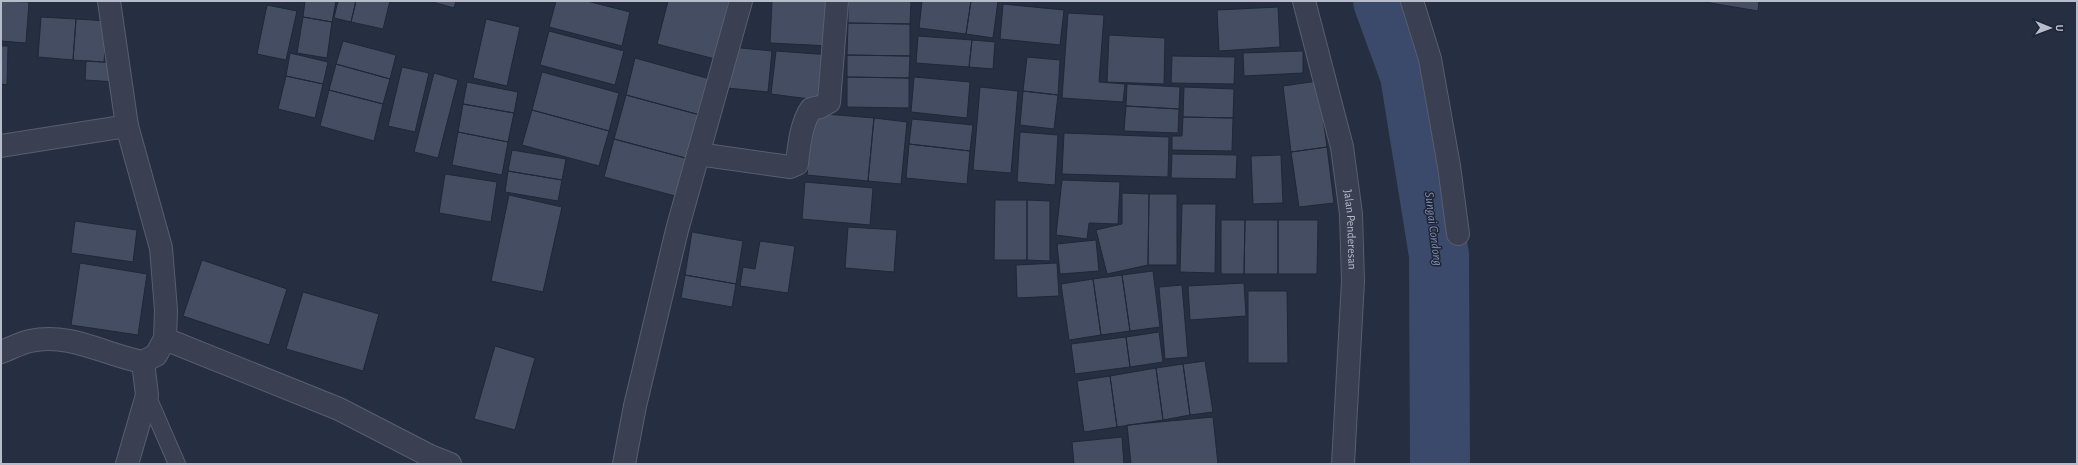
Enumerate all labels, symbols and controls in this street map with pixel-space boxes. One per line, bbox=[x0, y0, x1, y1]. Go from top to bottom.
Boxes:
north arrow bbox=[2030, 8, 2070, 48]
text: U bbox=[2054, 25, 2065, 32]
street label: Jalan Penderesan bbox=[1342, 189, 1359, 270]
water label: Sungai Condong bbox=[1422, 191, 1444, 267]

